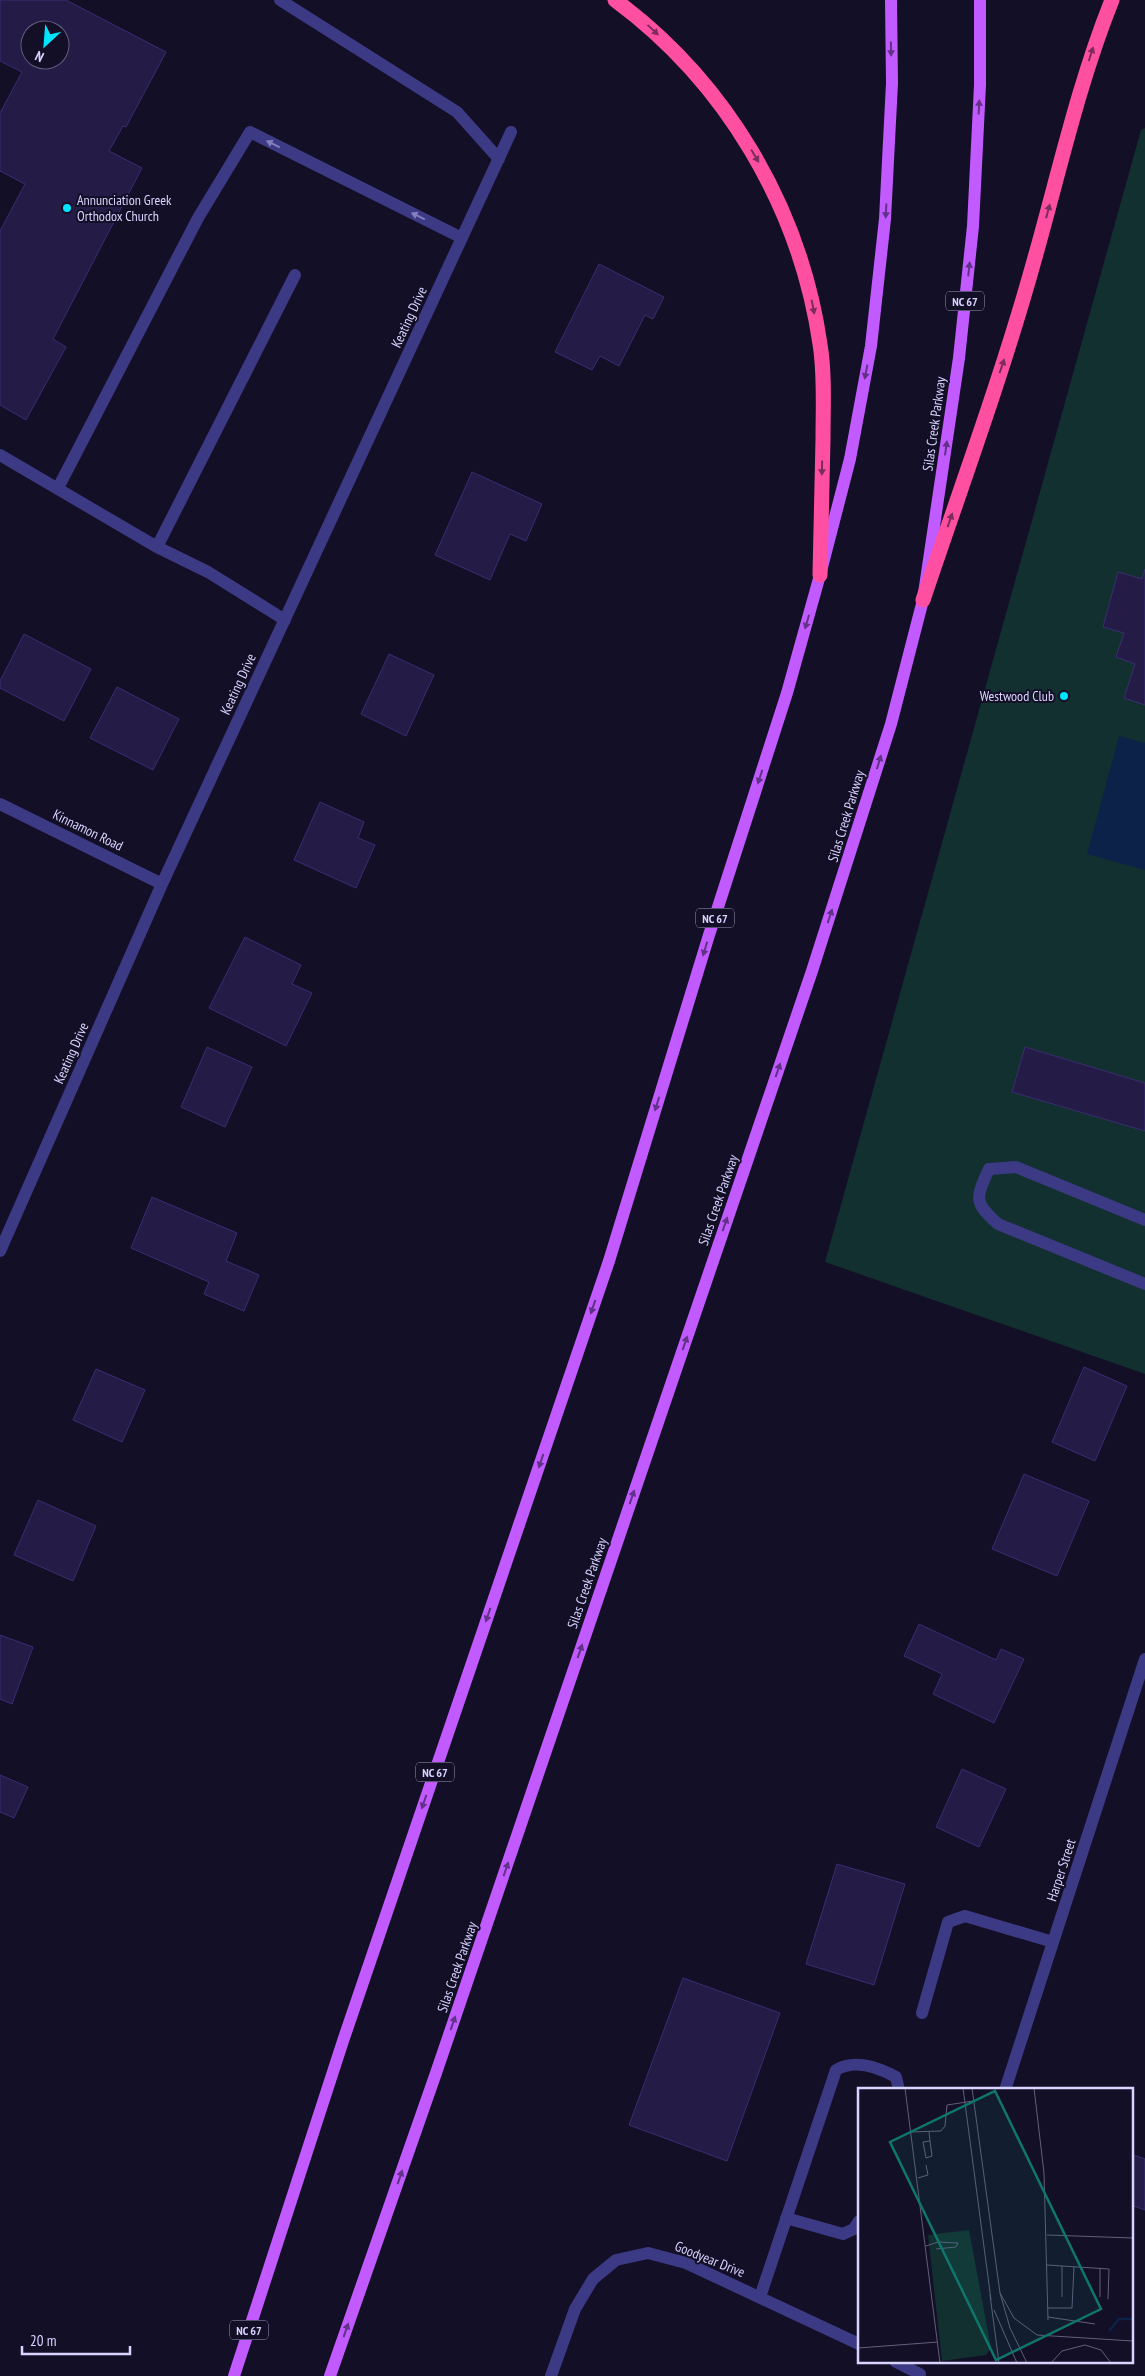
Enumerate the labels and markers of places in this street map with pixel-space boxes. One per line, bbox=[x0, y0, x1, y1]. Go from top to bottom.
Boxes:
place label: Annunciation Greek Orthodox Church bbox=[77, 191, 172, 225]
marker: Annunciation Greek Orthodox Church bbox=[61, 202, 73, 214]
place label: Westwood Club bbox=[980, 687, 1054, 705]
marker: Westwood Club bbox=[1058, 690, 1070, 702]

